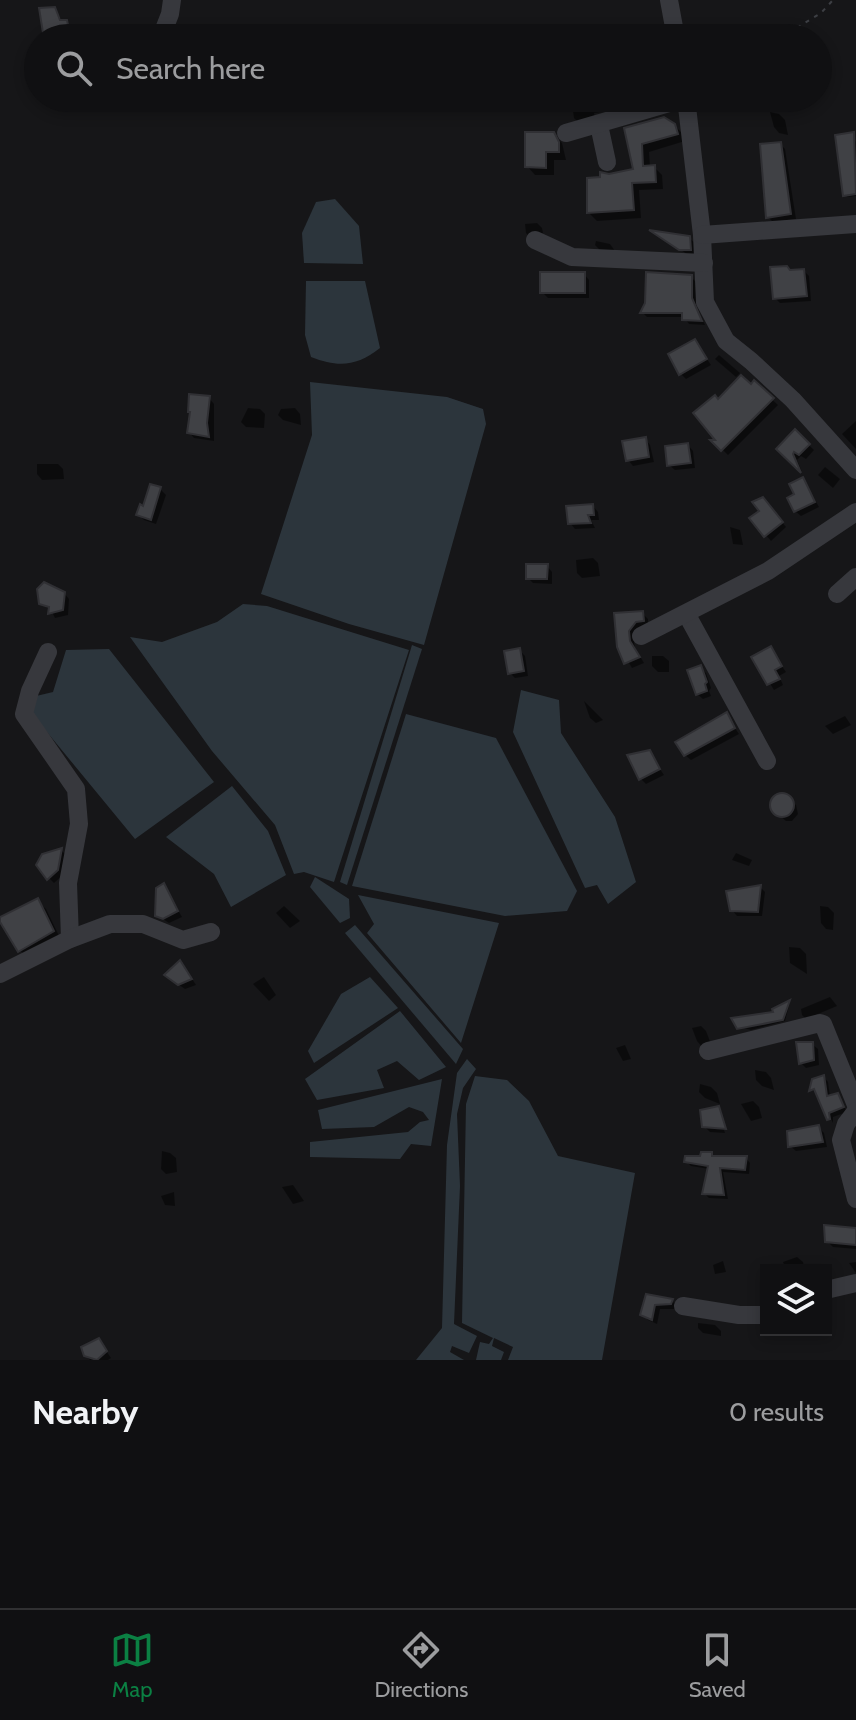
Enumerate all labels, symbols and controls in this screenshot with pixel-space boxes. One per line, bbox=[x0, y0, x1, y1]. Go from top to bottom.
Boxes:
search box bbox=[24, 24, 832, 112]
icon: search bbox=[52, 46, 96, 90]
text: Search here bbox=[116, 50, 265, 87]
map controls bbox=[760, 1264, 832, 1336]
button: layers bbox=[760, 1264, 832, 1336]
text: Nearby bbox=[32, 1391, 139, 1433]
text: 0 results bbox=[729, 1396, 824, 1428]
tab: Map bbox=[110, 1628, 154, 1703]
tab: Directions bbox=[374, 1628, 468, 1703]
tab: Saved bbox=[689, 1628, 746, 1703]

